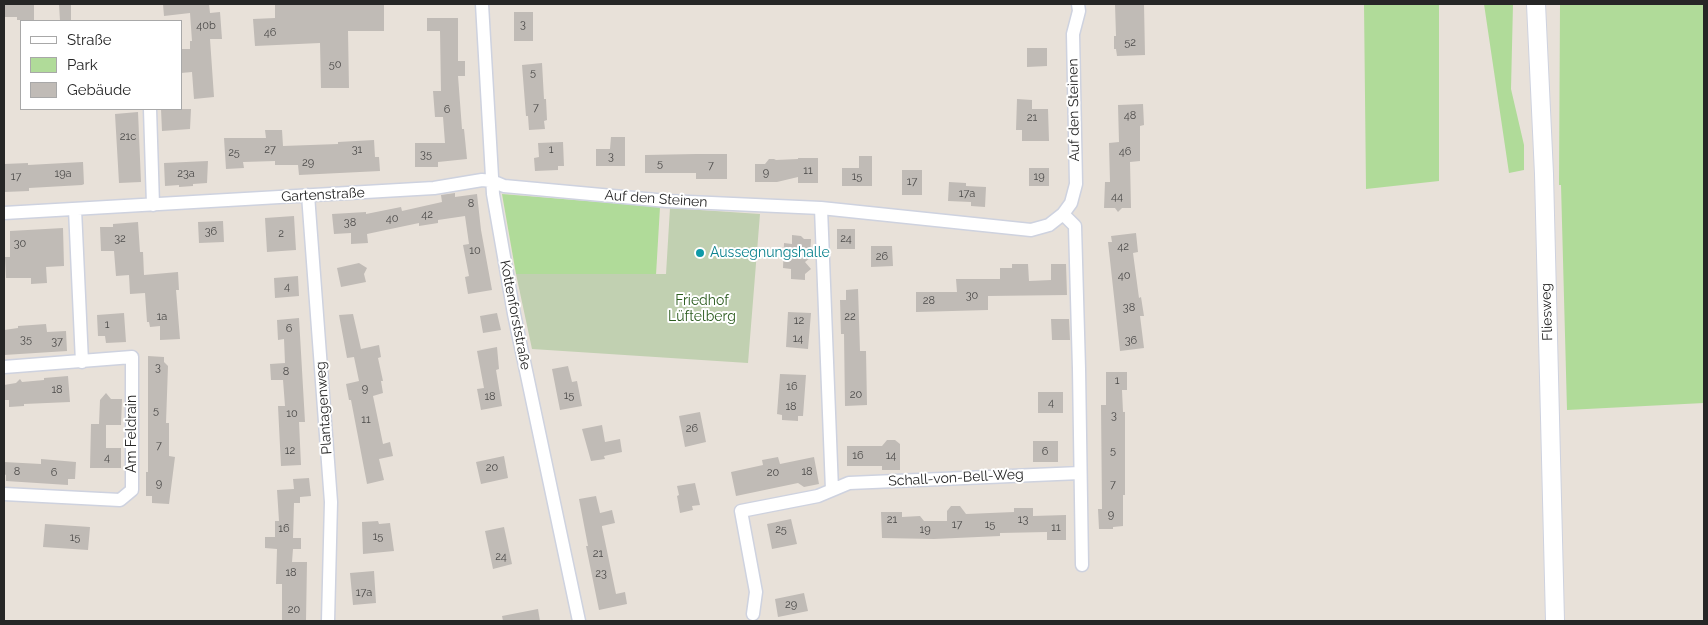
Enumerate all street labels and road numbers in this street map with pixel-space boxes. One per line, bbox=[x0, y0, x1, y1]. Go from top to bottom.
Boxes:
street label: Auf den Steinen bbox=[1065, 58, 1083, 162]
street label: Gartenstraße bbox=[281, 184, 365, 206]
street label: Auf den Steinen bbox=[604, 187, 708, 211]
street label: Kottenforststraße bbox=[496, 259, 534, 371]
street label: Fliesweg bbox=[1538, 283, 1556, 341]
street label: Plantagenweg bbox=[312, 361, 336, 455]
street label: Am Feldrain bbox=[124, 395, 140, 473]
street label: Schall-von-Bell-Weg bbox=[888, 466, 1024, 490]

